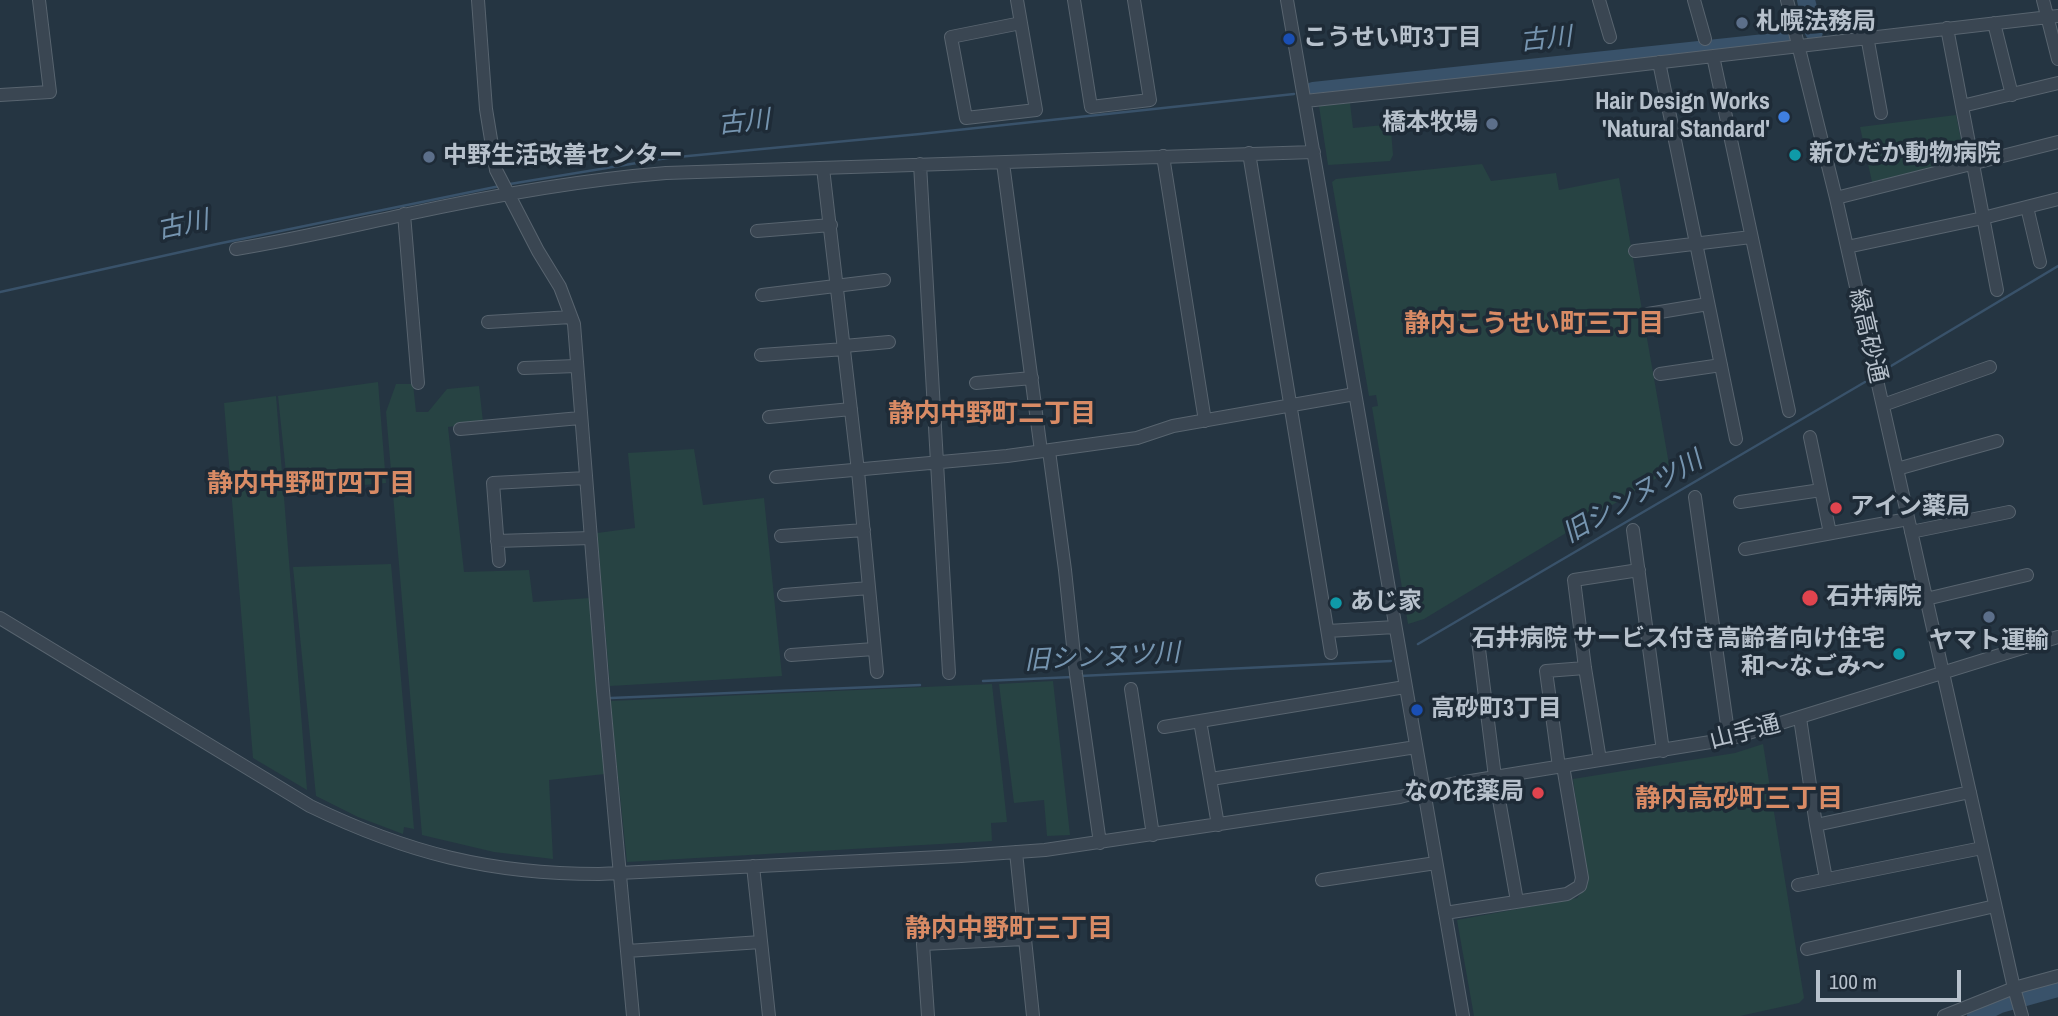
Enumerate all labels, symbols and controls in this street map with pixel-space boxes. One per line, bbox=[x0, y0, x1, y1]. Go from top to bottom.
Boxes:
place label: 札幌法務局 bbox=[1756, 9, 1876, 37]
marker: 札幌法務局 bbox=[1734, 15, 1750, 31]
water label: 古川 bbox=[1519, 22, 1573, 58]
place label: こうせい町3丁目 bbox=[1303, 25, 1482, 53]
marker: こうせい町3丁目 bbox=[1281, 31, 1297, 47]
place label: Hair Design Works 'Natural Standard' bbox=[1595, 89, 1770, 145]
water label: 古川 bbox=[717, 105, 771, 141]
marker: Hair Design Works 'Natural Standard' bbox=[1776, 109, 1792, 125]
place label: 橋本牧場 bbox=[1382, 110, 1478, 138]
marker: 橋本牧場 bbox=[1484, 116, 1500, 132]
place label: 新ひだか動物病院 bbox=[1809, 141, 2001, 169]
place label: 中野生活改善センター bbox=[443, 143, 683, 171]
marker: 新ひだか動物病院 bbox=[1787, 147, 1803, 163]
marker: 中野生活改善センター bbox=[421, 149, 437, 165]
water label: 古川 bbox=[154, 205, 212, 247]
street label: 緑高砂通 bbox=[1842, 286, 1892, 386]
district label: 静内こうせい町三丁目 bbox=[1404, 309, 1664, 341]
district label: 静内中野町二丁目 bbox=[888, 399, 1096, 431]
water label: 旧シンヌツ川 bbox=[1558, 445, 1708, 551]
district label: 静内中野町四丁目 bbox=[207, 469, 415, 501]
place label: アイン薬局 bbox=[1850, 494, 1970, 522]
marker: アイン薬局 bbox=[1828, 500, 1844, 516]
place label: 石井病院 bbox=[1826, 584, 1922, 612]
marker: 石井病院 bbox=[1800, 588, 1820, 608]
place label: あじ家 bbox=[1350, 589, 1422, 617]
marker: あじ家 bbox=[1328, 595, 1344, 611]
marker: ヤマト運輸 bbox=[1981, 609, 1997, 625]
place label: 石井病院 サービス付き高齢者向け住宅 和～なごみ～ bbox=[1472, 626, 1885, 682]
place label: ヤマト運輸 bbox=[1929, 628, 2049, 656]
water label: 旧シンヌツ川 bbox=[1023, 638, 1181, 678]
marker: 石井病院 サービス付き高齢者向け住宅 和～なごみ～ bbox=[1891, 646, 1907, 662]
place label: 高砂町3丁目 bbox=[1431, 696, 1562, 724]
marker: 高砂町3丁目 bbox=[1409, 702, 1425, 718]
street label: 山手通 bbox=[1707, 710, 1783, 756]
place label: なの花薬局 bbox=[1404, 779, 1524, 807]
district label: 静内高砂町三丁目 bbox=[1635, 784, 1843, 816]
marker: なの花薬局 bbox=[1530, 785, 1546, 801]
district label: 静内中野町三丁目 bbox=[905, 914, 1113, 946]
scale bar bbox=[1820, 956, 1965, 1000]
text: 100 m bbox=[1829, 967, 1877, 996]

